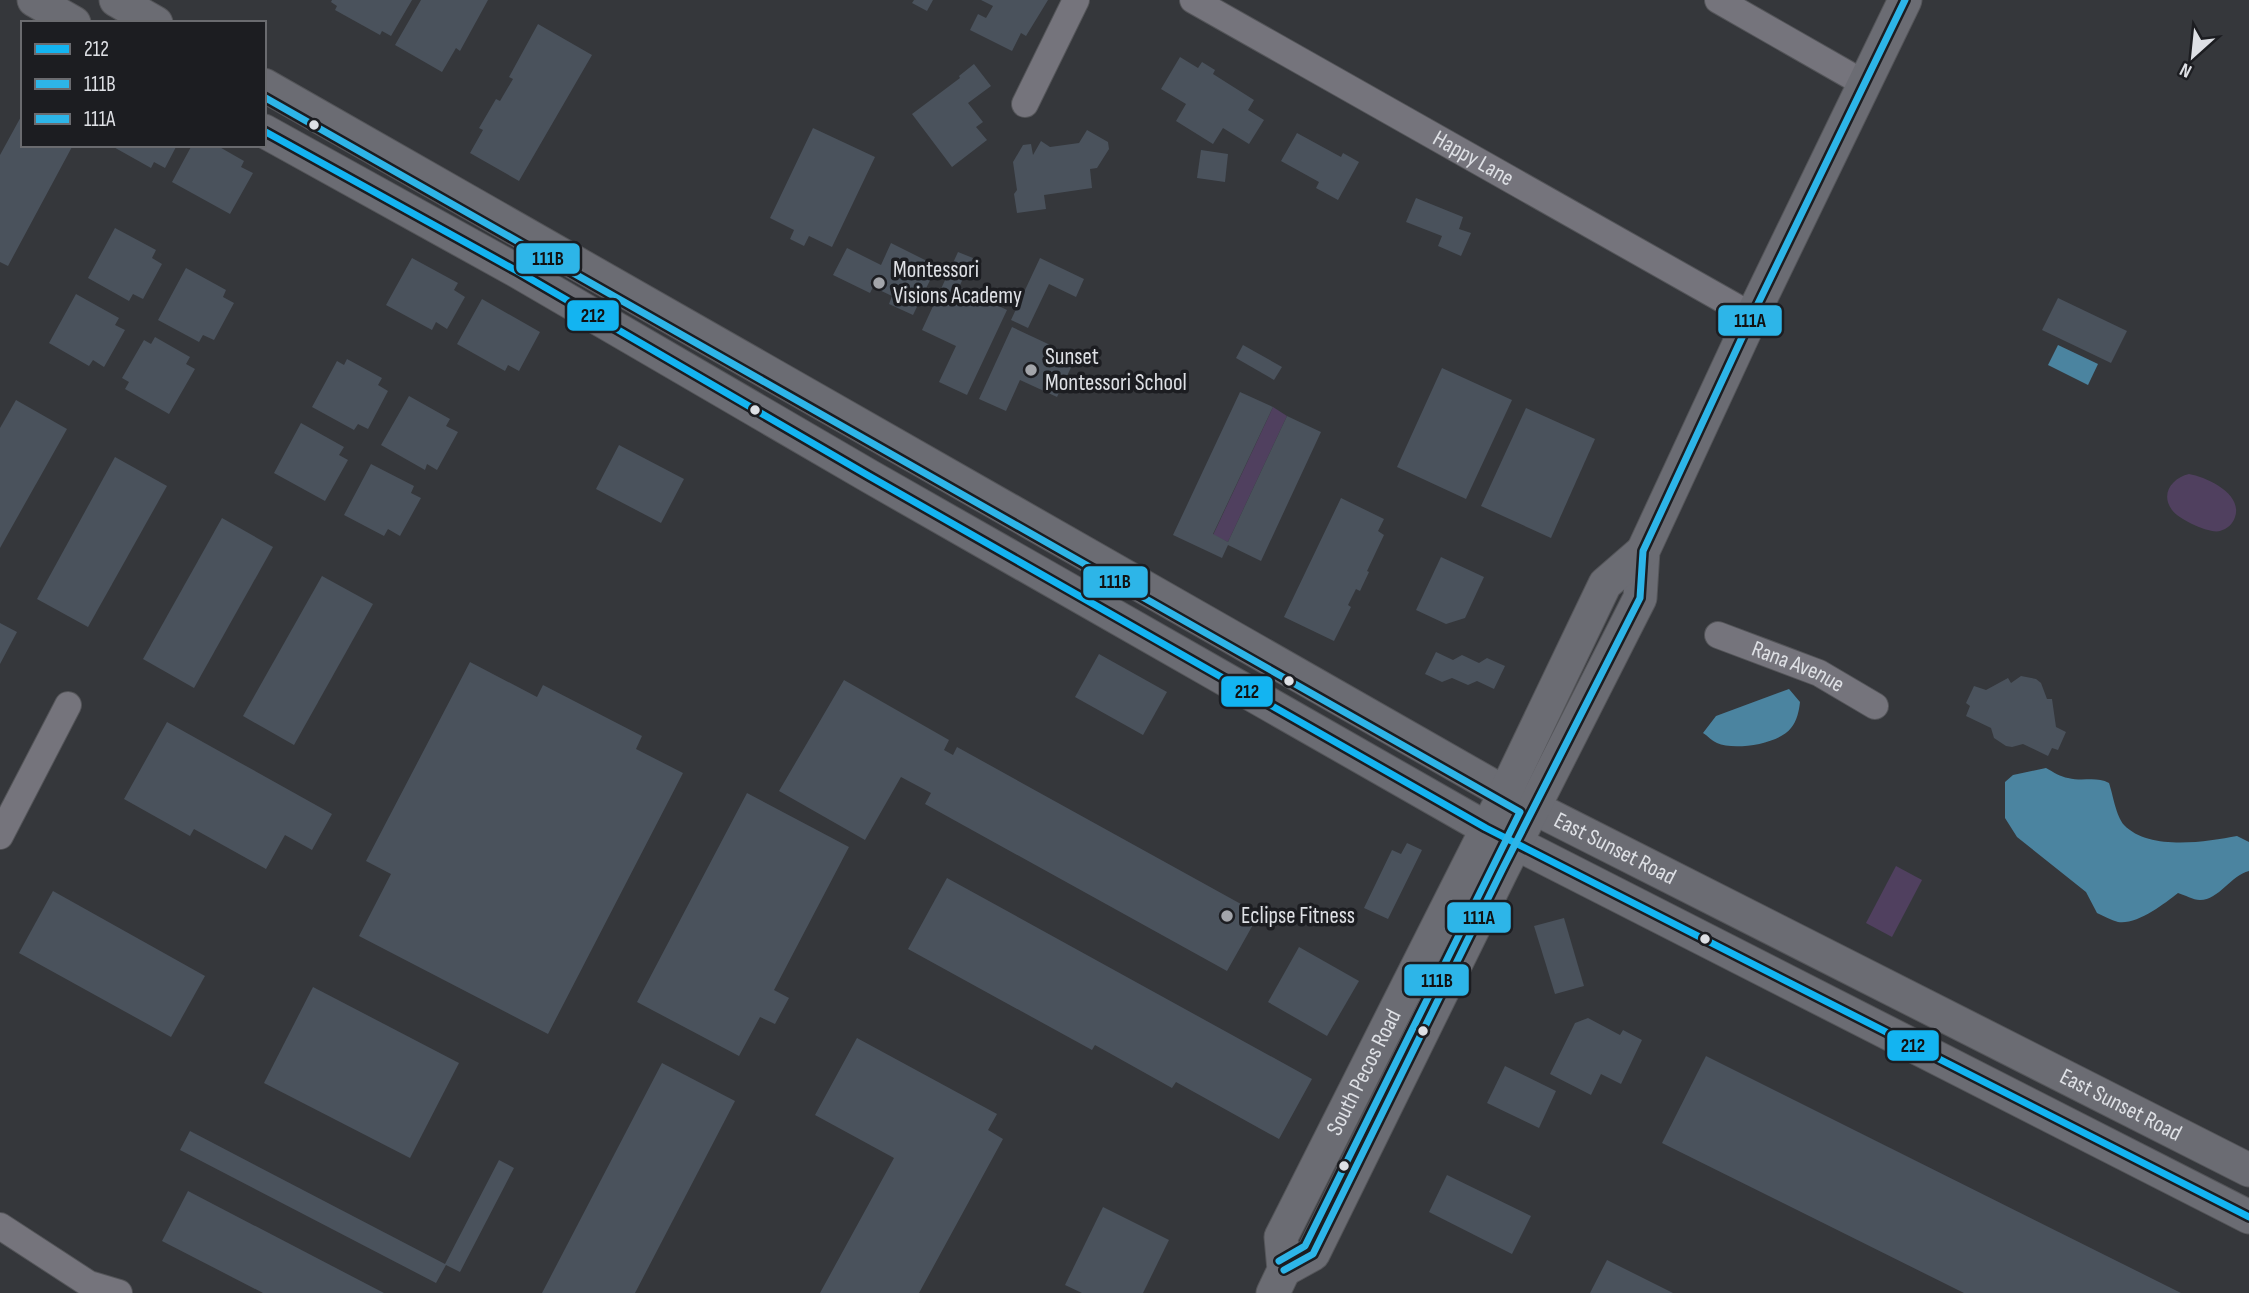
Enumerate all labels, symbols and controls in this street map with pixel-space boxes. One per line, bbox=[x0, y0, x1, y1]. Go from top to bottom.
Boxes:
legend bbox=[21, 21, 266, 147]
north arrow bbox=[2158, 21, 2228, 91]
text: 212 bbox=[84, 37, 109, 62]
text: N bbox=[2176, 57, 2196, 82]
text: 111B bbox=[84, 72, 116, 97]
text: 111A bbox=[84, 107, 116, 132]
unlabelled marker bbox=[307, 118, 321, 132]
street label: Happy Lane bbox=[1428, 125, 1519, 192]
line badge: 111B bbox=[515, 242, 581, 275]
text: 111B bbox=[532, 248, 564, 271]
place label: Montessori Visions Academy bbox=[893, 256, 1022, 310]
marker: Montessori Visions Academy bbox=[871, 275, 887, 291]
line badge: 212 bbox=[566, 299, 620, 332]
line badge: 111A bbox=[1717, 304, 1783, 337]
text: 212 bbox=[581, 305, 605, 328]
text: 111A bbox=[1734, 310, 1767, 333]
place label: Sunset Montessori School bbox=[1045, 343, 1187, 397]
marker: Sunset Montessori School bbox=[1023, 362, 1039, 378]
unlabelled marker bbox=[748, 403, 762, 417]
line badge: 111B bbox=[1082, 565, 1149, 599]
text: 111B bbox=[1099, 571, 1131, 594]
street label: Rana Avenue bbox=[1748, 635, 1849, 699]
unlabelled marker bbox=[1282, 674, 1296, 688]
line badge: 212 bbox=[1220, 675, 1274, 708]
text: 212 bbox=[1235, 681, 1259, 704]
street label: East Sunset Road bbox=[1549, 806, 1680, 891]
line badge: 111A bbox=[1446, 901, 1512, 934]
place label: Eclipse Fitness bbox=[1241, 902, 1355, 930]
text: 111A bbox=[1463, 907, 1496, 930]
marker: Eclipse Fitness bbox=[1219, 908, 1235, 924]
unlabelled marker bbox=[1698, 932, 1712, 946]
line badge: 111B bbox=[1403, 963, 1470, 997]
text: 111B bbox=[1421, 970, 1453, 993]
street label: South Pecos Road bbox=[1321, 1005, 1408, 1140]
unlabelled marker bbox=[1416, 1024, 1430, 1038]
line badge: 212 bbox=[1886, 1029, 1940, 1062]
text: 212 bbox=[1901, 1035, 1925, 1058]
street label: East Sunset Road bbox=[2055, 1062, 2186, 1147]
unlabelled marker bbox=[1337, 1159, 1351, 1173]

